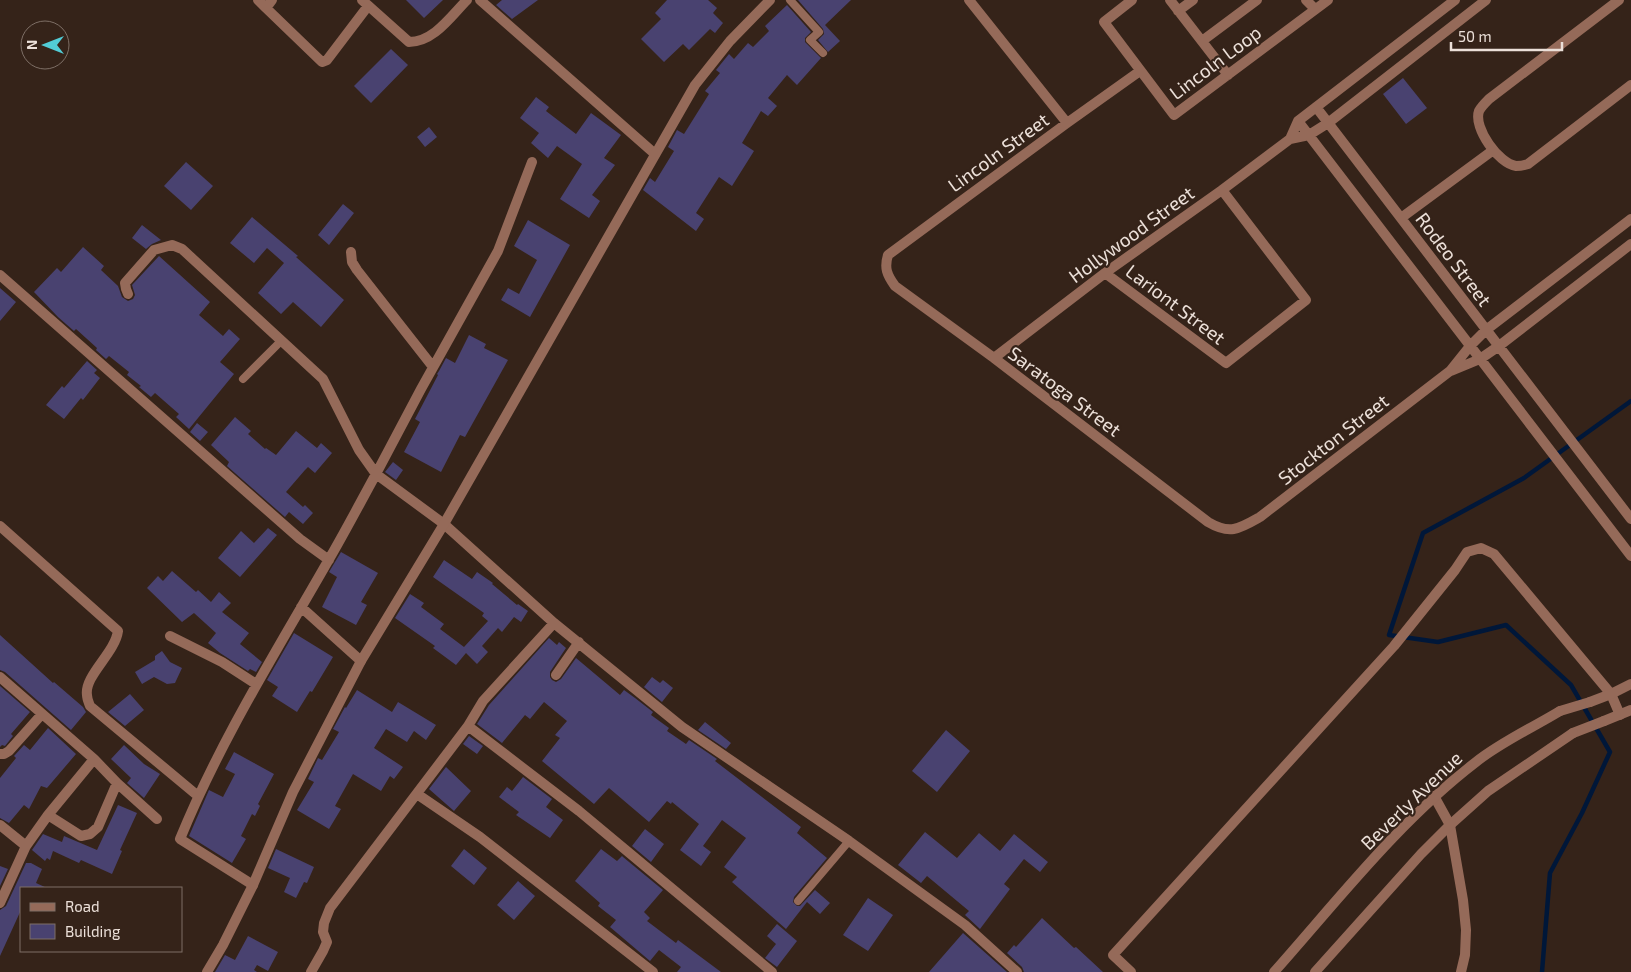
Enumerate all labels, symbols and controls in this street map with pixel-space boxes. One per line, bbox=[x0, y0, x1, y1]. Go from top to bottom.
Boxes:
north arrow bbox=[20, 20, 70, 70]
street label: Lincoln Loop bbox=[1165, 20, 1265, 104]
scale bar bbox=[1451, 20, 1562, 52]
text: 50 m bbox=[1458, 27, 1492, 45]
text: N bbox=[23, 40, 40, 50]
street label: Lincoln Street bbox=[943, 108, 1053, 196]
street label: Hollywood Street bbox=[1064, 181, 1198, 287]
street label: Rodeo Street bbox=[1411, 208, 1497, 310]
street label: Lariont Street bbox=[1122, 259, 1230, 349]
street label: Saratoga Street bbox=[1004, 341, 1126, 441]
street label: Stockton Street bbox=[1273, 389, 1393, 489]
street label: Beverly Avenue bbox=[1356, 746, 1466, 854]
legend bbox=[20, 887, 182, 952]
text: Road bbox=[65, 897, 100, 915]
text: Building bbox=[65, 922, 121, 940]

